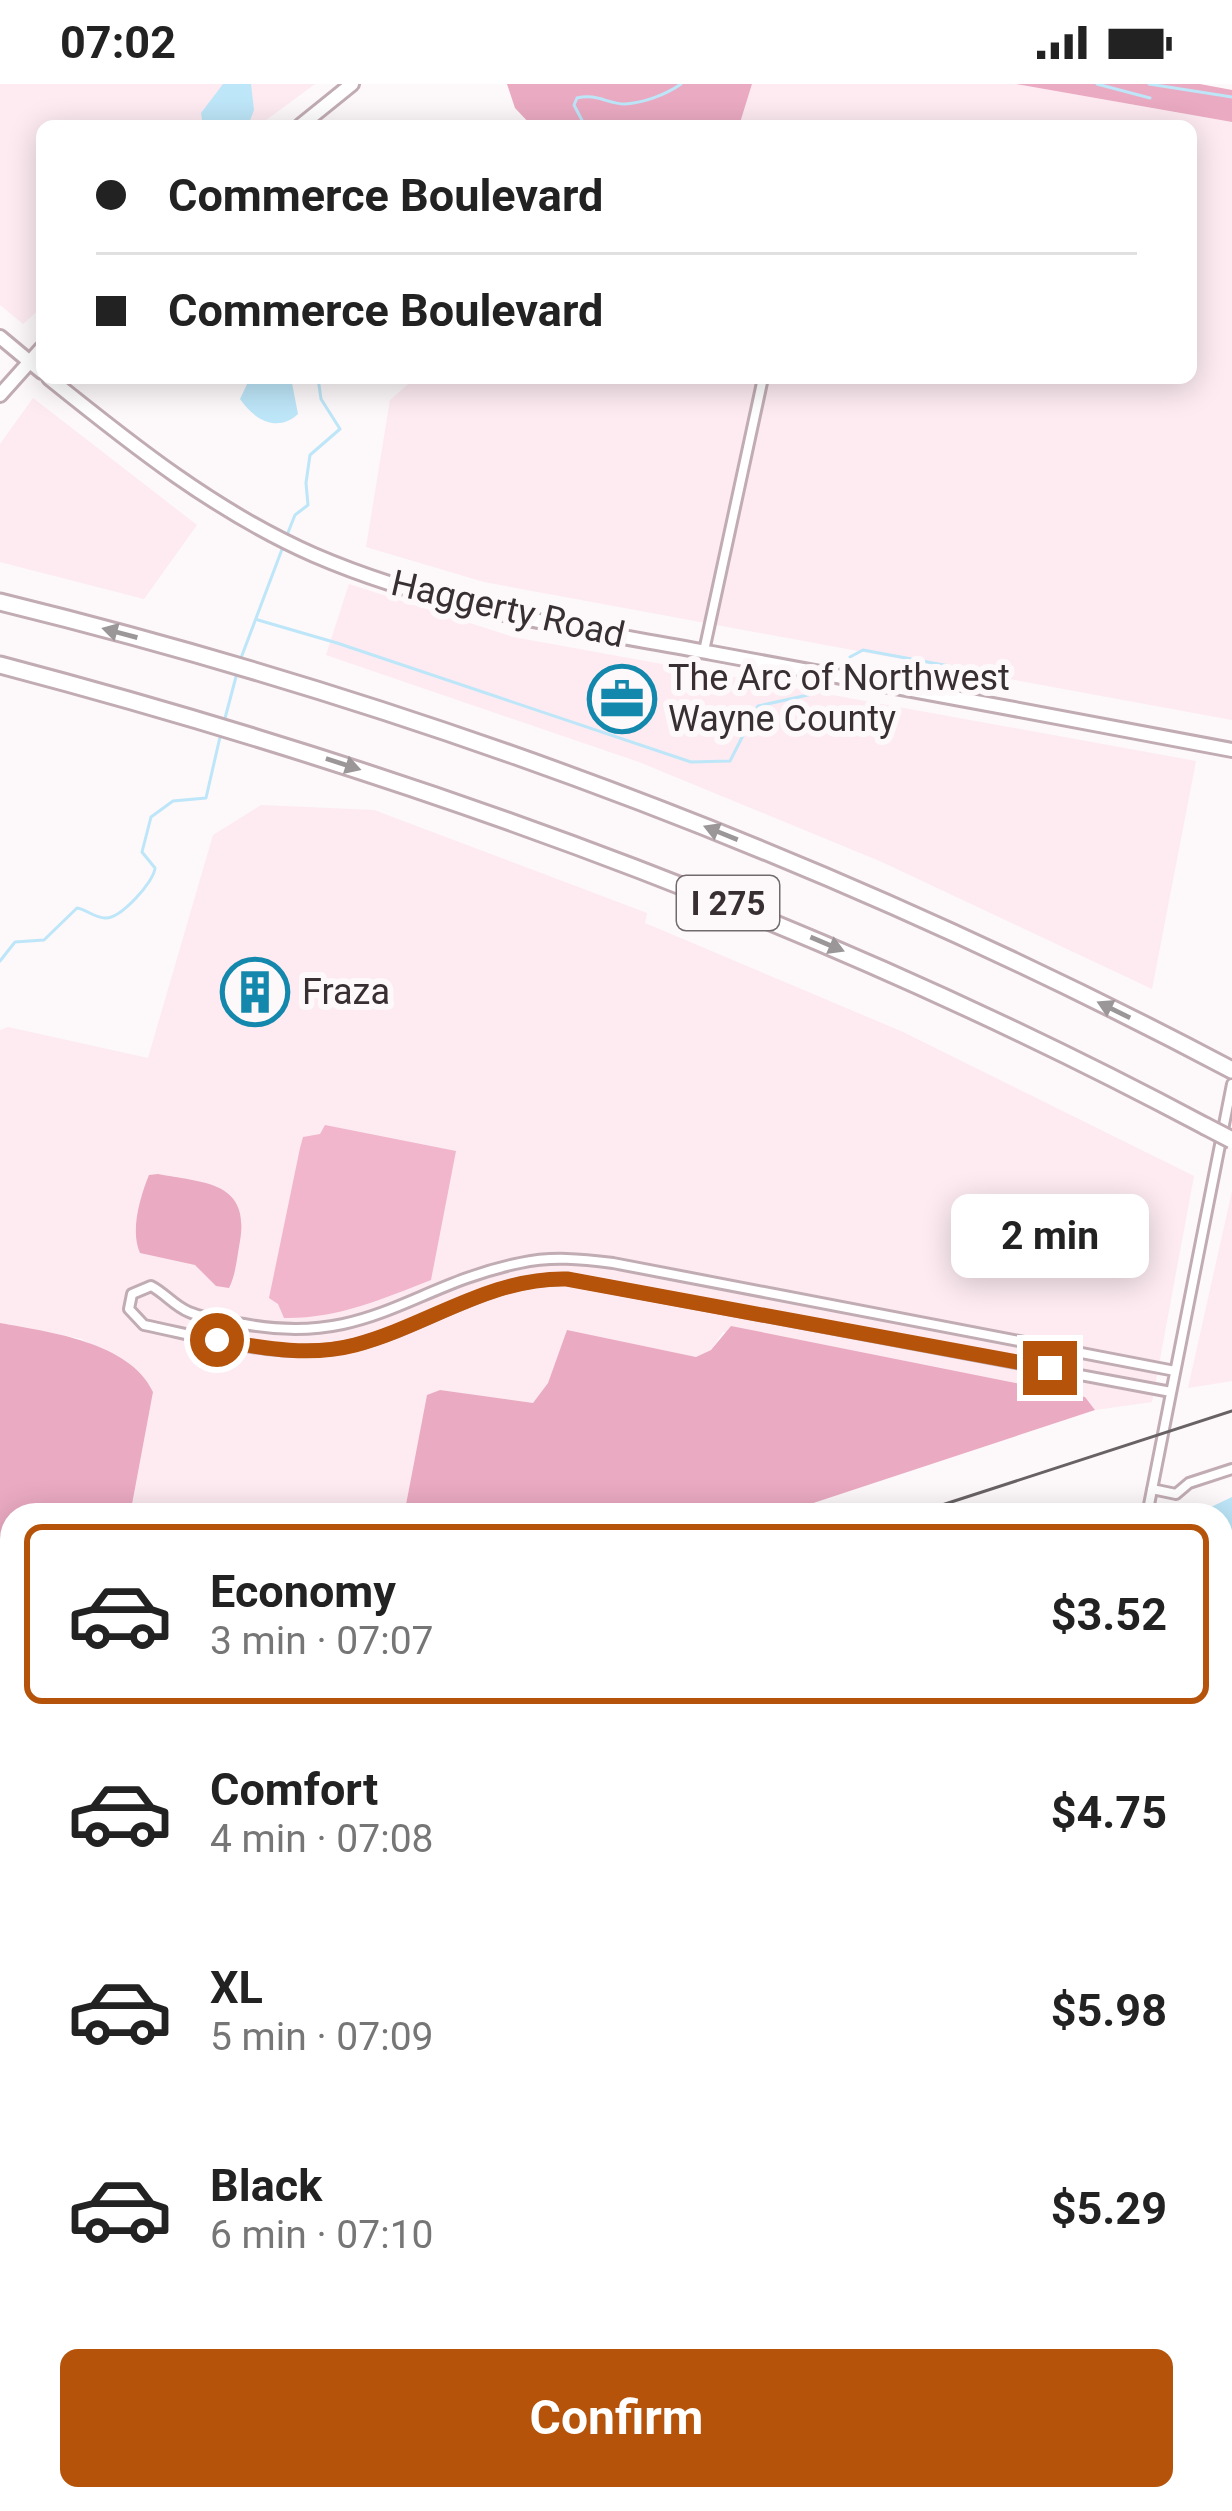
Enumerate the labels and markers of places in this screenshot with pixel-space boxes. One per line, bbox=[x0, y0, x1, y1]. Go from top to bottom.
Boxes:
place label: The Arc of Northwest Wayne County bbox=[668, 657, 1010, 740]
office icon: The Arc of Northwest Wayne County bbox=[587, 664, 657, 734]
building icon: Fraza bbox=[220, 957, 290, 1027]
place label: Fraza bbox=[302, 971, 390, 1013]

